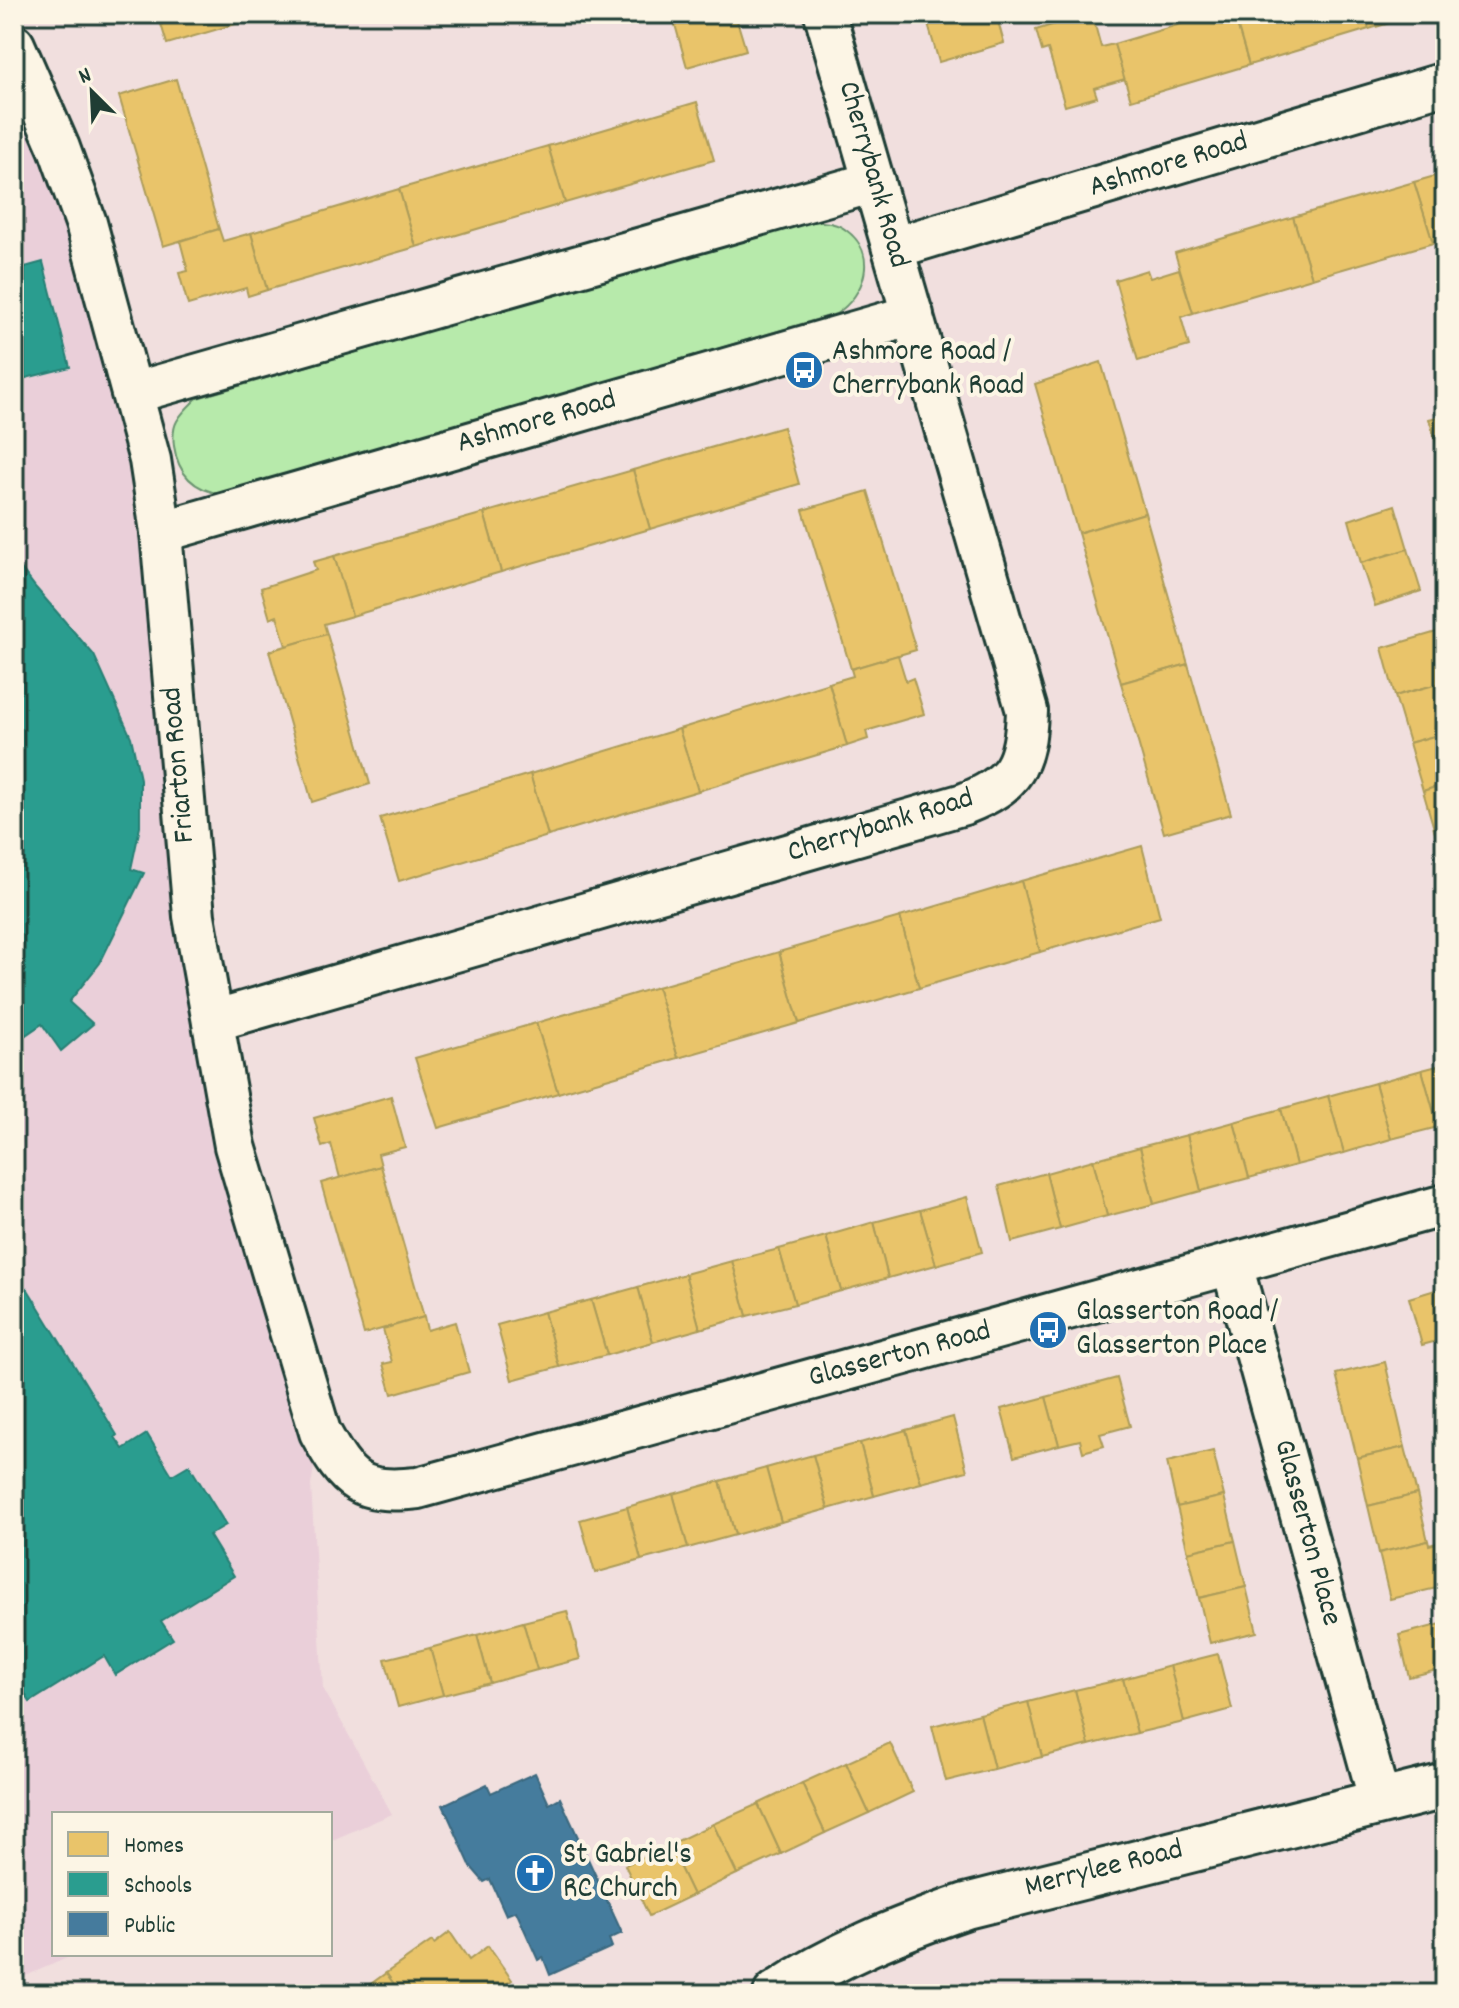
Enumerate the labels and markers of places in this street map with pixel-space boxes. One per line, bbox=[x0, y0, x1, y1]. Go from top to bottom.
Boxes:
place label: Ashmore Road / Cherrybank Road bbox=[832, 332, 1024, 409]
bus stop icon: Ashmore Road / Cherrybank Road bbox=[783, 349, 825, 391]
place label: Glasserton Road / Glasserton Place bbox=[1076, 1292, 1279, 1369]
bus stop icon: Glasserton Road / Glasserton Place bbox=[1027, 1309, 1069, 1351]
place label: St Gabriel's RC Church bbox=[563, 1835, 692, 1912]
church icon: St Gabriel's RC Church bbox=[514, 1852, 556, 1894]

